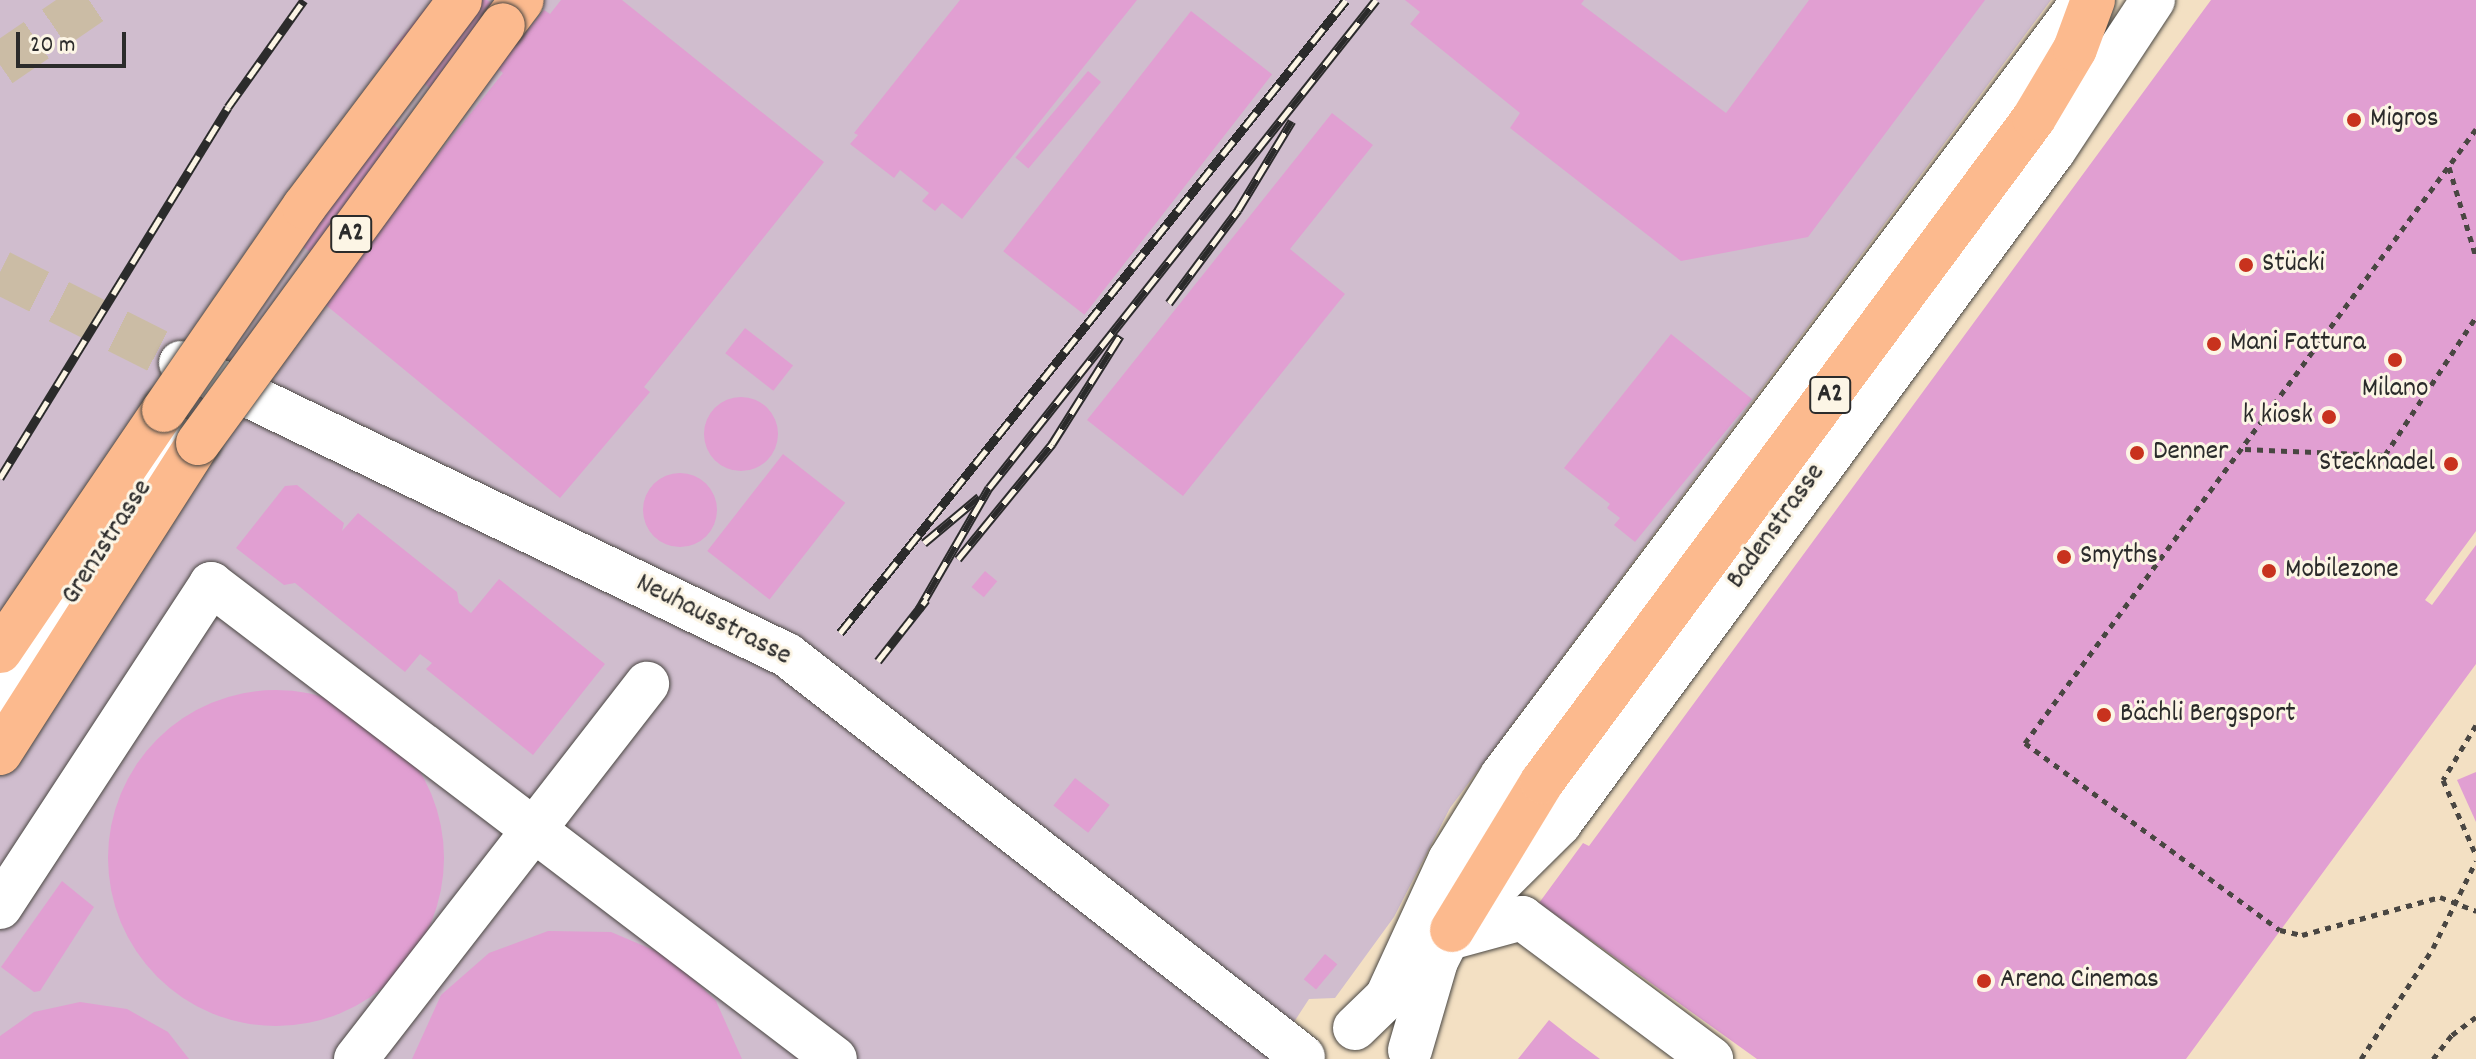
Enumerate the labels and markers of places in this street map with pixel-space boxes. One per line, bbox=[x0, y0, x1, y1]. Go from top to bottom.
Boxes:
place label: Migros bbox=[2370, 103, 2438, 137]
marker: Migros bbox=[2345, 111, 2363, 129]
place label: Stücki bbox=[2262, 248, 2325, 282]
marker: Stücki bbox=[2237, 256, 2255, 274]
place label: Mani Fattura bbox=[2230, 327, 2366, 361]
marker: Mani Fattura bbox=[2205, 335, 2223, 353]
marker: Milano bbox=[2386, 351, 2404, 369]
place label: Milano bbox=[2362, 373, 2428, 407]
place label: k kiosk bbox=[2243, 400, 2313, 434]
marker: k kiosk bbox=[2320, 408, 2338, 426]
place label: Denner bbox=[2153, 436, 2228, 470]
marker: Denner bbox=[2128, 444, 2146, 462]
place label: Stecknadel bbox=[2319, 447, 2435, 481]
marker: Stecknadel bbox=[2442, 455, 2460, 473]
place label: Smyths bbox=[2080, 540, 2158, 574]
marker: Smyths bbox=[2055, 548, 2073, 566]
place label: Mobilezone bbox=[2285, 554, 2398, 588]
marker: Mobilezone bbox=[2260, 562, 2278, 580]
place label: Bächli Bergsport bbox=[2120, 698, 2296, 732]
marker: Bächli Bergsport bbox=[2095, 706, 2113, 724]
place label: Arena Cinemas bbox=[2000, 964, 2159, 998]
marker: Arena Cinemas bbox=[1975, 972, 1993, 990]

